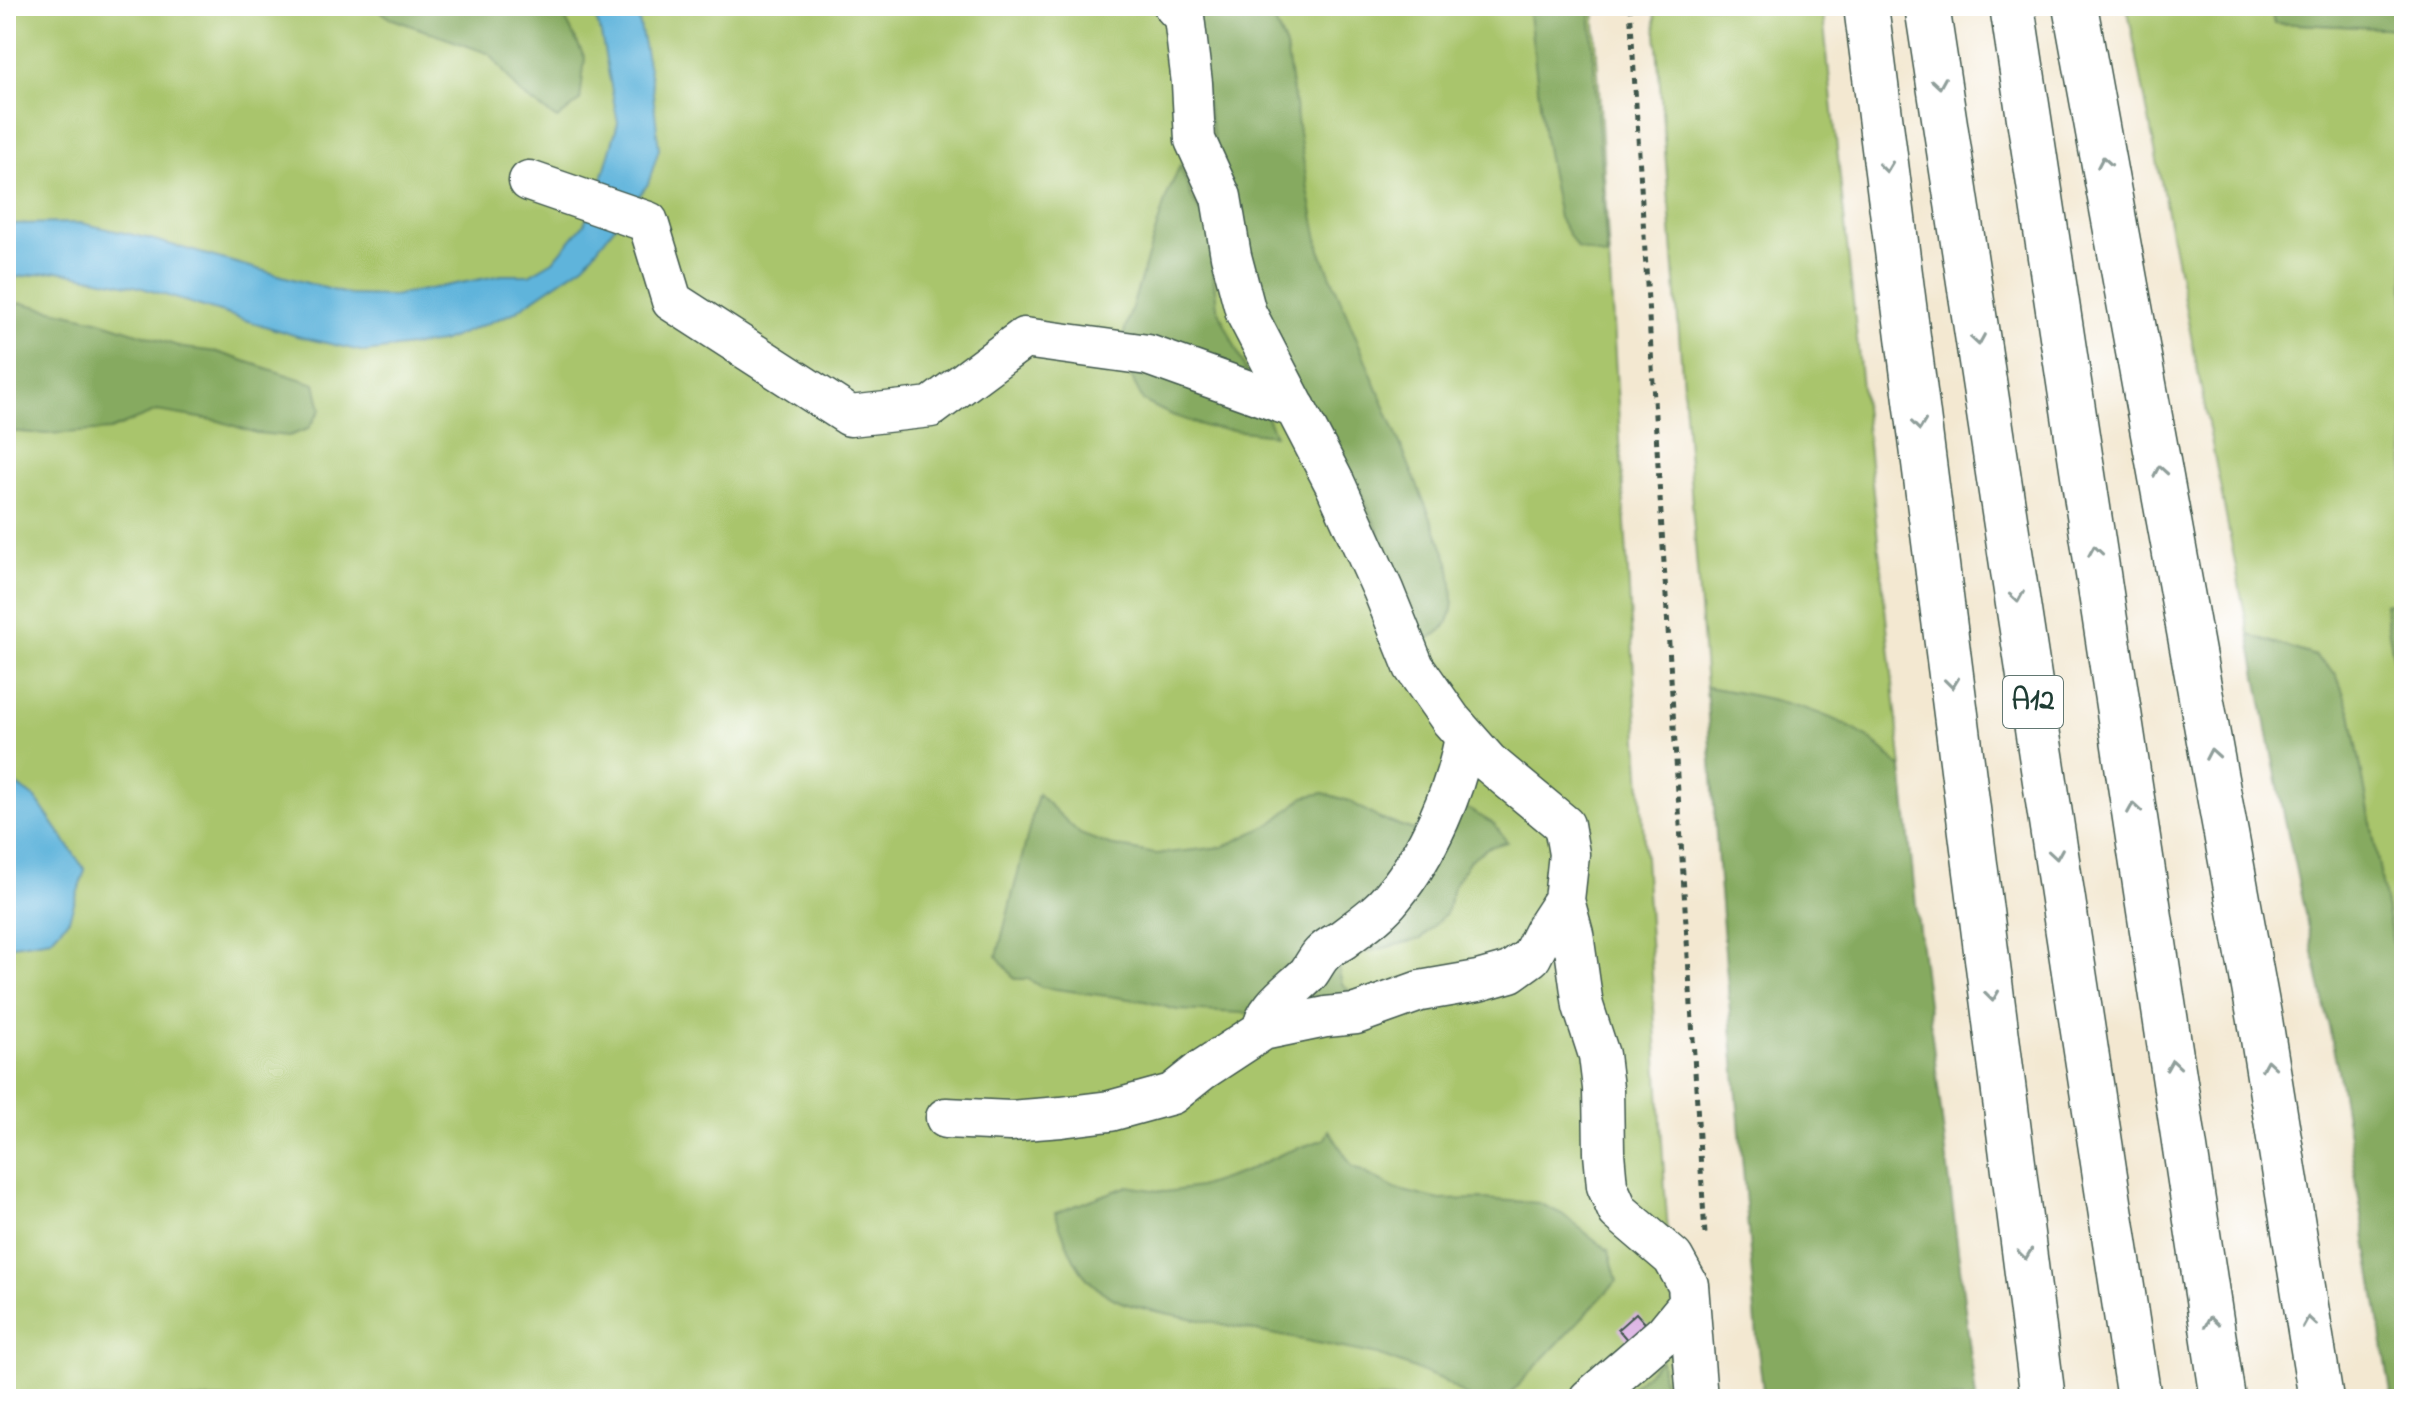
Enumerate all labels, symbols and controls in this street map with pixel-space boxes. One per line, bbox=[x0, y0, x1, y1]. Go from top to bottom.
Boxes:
one-way arrow bbox=[1930, 76, 1947, 90]
one-way arrow bbox=[2096, 155, 2113, 168]
one-way arrow bbox=[1877, 160, 1894, 174]
one-way arrow bbox=[1969, 333, 1986, 347]
one-way arrow bbox=[1910, 418, 1927, 432]
one-way arrow bbox=[2153, 464, 2170, 478]
one-way arrow bbox=[2087, 544, 2104, 557]
one-way arrow bbox=[2008, 590, 2025, 604]
one-way arrow bbox=[1943, 676, 1960, 689]
road number: A12 bbox=[2003, 676, 2063, 728]
one-way arrow bbox=[2204, 747, 2221, 761]
one-way arrow bbox=[2126, 801, 2143, 815]
one-way arrow bbox=[2047, 847, 2064, 861]
one-way arrow bbox=[1983, 990, 2000, 1003]
one-way arrow bbox=[2165, 1058, 2182, 1072]
one-way arrow bbox=[2260, 1058, 2277, 1072]
one-way arrow bbox=[2016, 1247, 2033, 1261]
one-way arrow bbox=[2204, 1315, 2221, 1329]
one-way arrow bbox=[2301, 1315, 2318, 1329]

